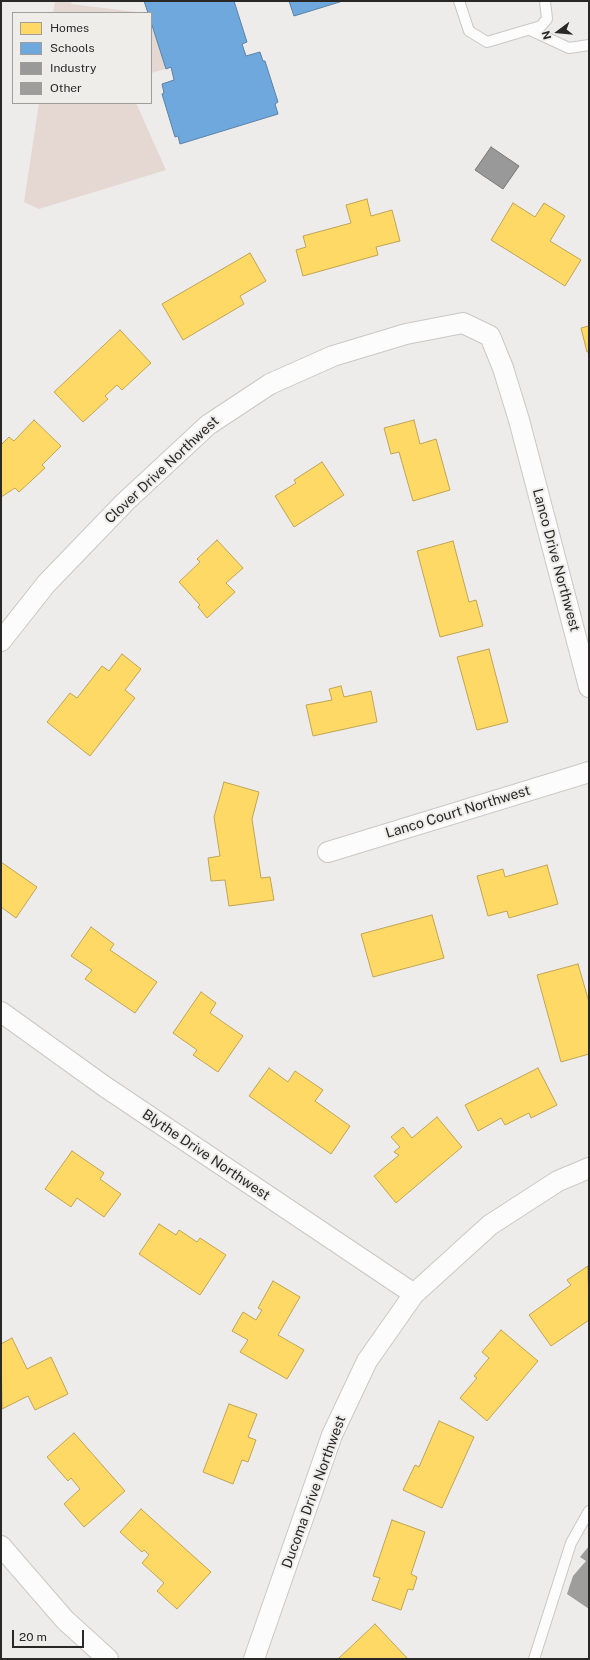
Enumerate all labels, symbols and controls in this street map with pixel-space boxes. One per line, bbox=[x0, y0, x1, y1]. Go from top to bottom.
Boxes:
legend bbox=[12, 12, 152, 104]
north arrow bbox=[538, 12, 578, 52]
text: Homes bbox=[50, 21, 89, 35]
text: N bbox=[540, 30, 553, 41]
text: Schools bbox=[50, 41, 95, 55]
text: Industry bbox=[50, 61, 96, 75]
text: Other bbox=[50, 81, 82, 95]
street label: Clover Drive Northwest bbox=[101, 413, 223, 527]
street label: Lanco Drive Northwest bbox=[529, 487, 583, 633]
street label: Lanco Court Northwest bbox=[384, 782, 532, 842]
street label: Blythe Drive Northwest bbox=[139, 1106, 273, 1204]
street label: Ducoma Drive Northwest bbox=[279, 1413, 349, 1571]
scale bar bbox=[14, 1622, 86, 1648]
text: 20 m bbox=[19, 1630, 47, 1644]

